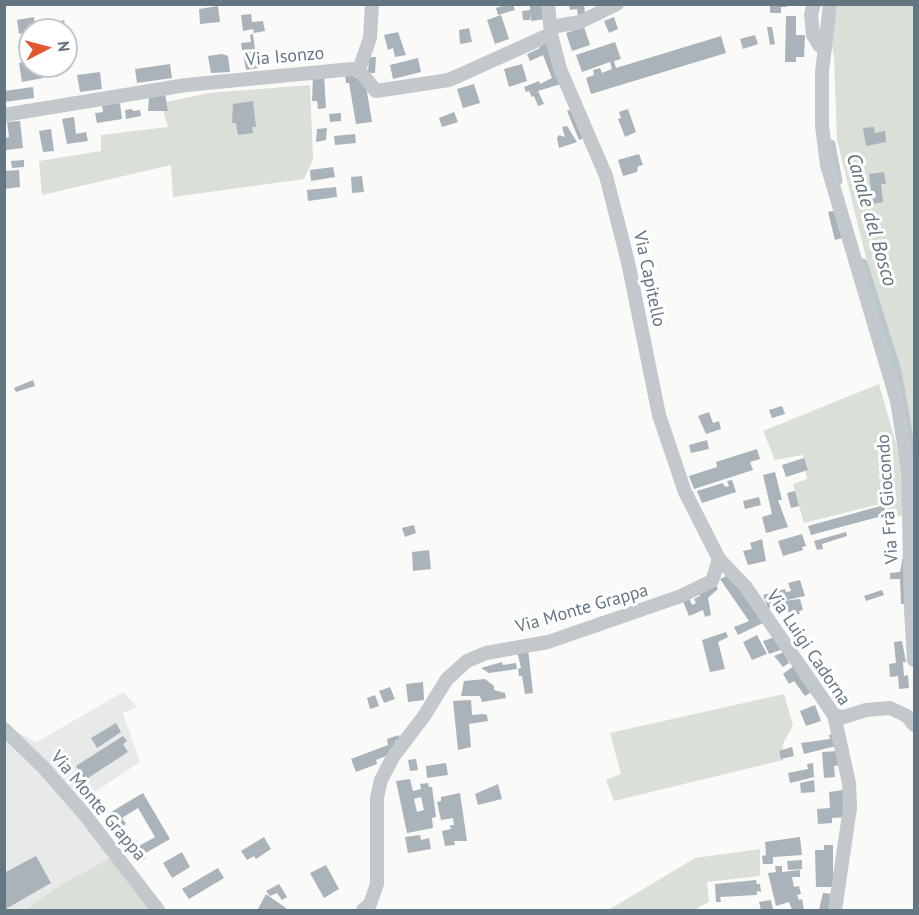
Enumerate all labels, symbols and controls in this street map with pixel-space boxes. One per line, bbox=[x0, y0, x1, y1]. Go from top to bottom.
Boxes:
north arrow bbox=[18, 18, 78, 78]
text: N bbox=[53, 40, 74, 53]
street label: Via Isonzo bbox=[245, 43, 325, 71]
water label: Canale del Bosco bbox=[841, 151, 901, 289]
street label: Via Capitello bbox=[628, 229, 670, 329]
street label: Via Frà Giocondo bbox=[873, 433, 903, 565]
street label: Via Monte Grappa bbox=[513, 580, 651, 638]
street label: Via Luigi Cadorna bbox=[761, 586, 855, 710]
street label: Via Monte Grappa bbox=[46, 747, 150, 865]

